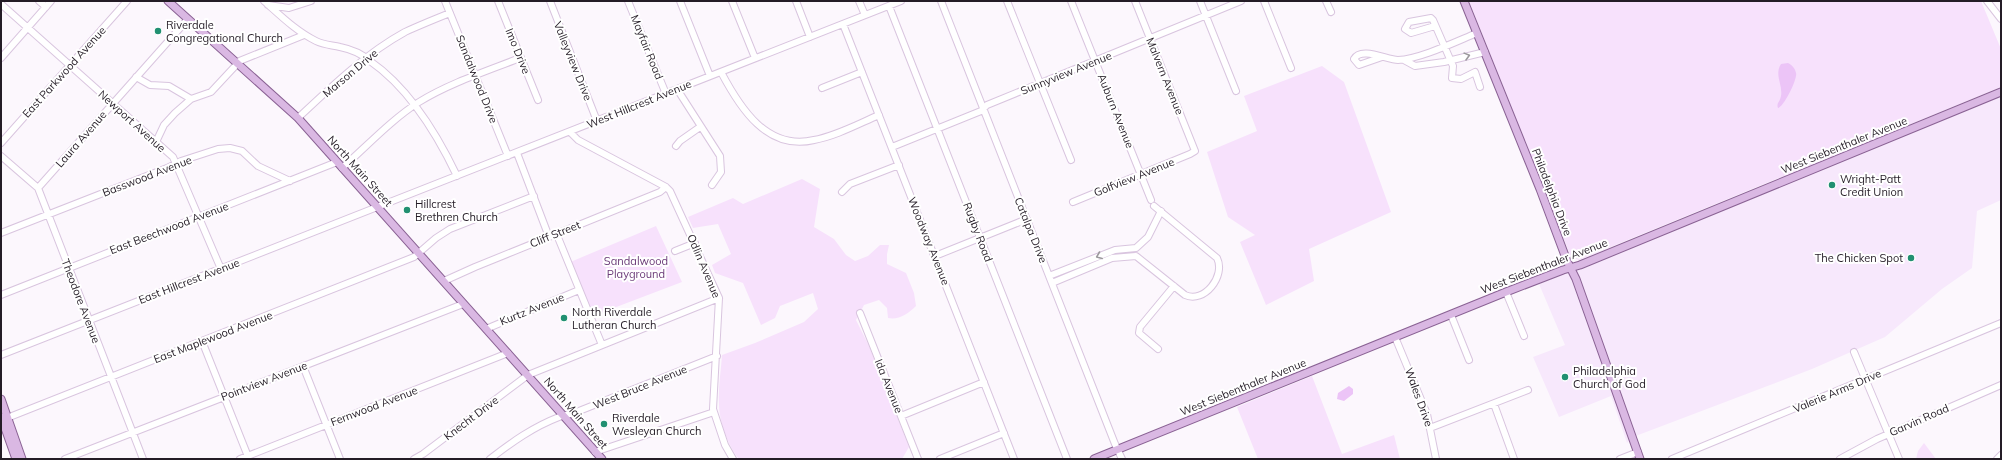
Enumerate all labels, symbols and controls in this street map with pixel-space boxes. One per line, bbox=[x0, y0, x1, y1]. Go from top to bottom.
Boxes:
street label: Mayfair Road bbox=[628, 13, 666, 81]
place label: Riverdale Congregational Church bbox=[166, 18, 283, 45]
street label: Valleyview Drive bbox=[551, 19, 595, 103]
street label: East Parkwood Avenue bbox=[19, 23, 109, 120]
marker: Riverdale Congregational Church bbox=[153, 26, 163, 36]
street label: Imo Drive bbox=[502, 26, 534, 76]
street label: Sandalwood Drive bbox=[453, 33, 501, 125]
street label: Malvern Avenue bbox=[1143, 35, 1187, 117]
street label: Marson Drive bbox=[320, 46, 380, 100]
street label: Sunnyview Avenue bbox=[1018, 48, 1114, 98]
one-way arrow bbox=[1463, 52, 1470, 61]
street label: Auburn Avenue bbox=[1095, 72, 1137, 150]
street label: West Hillcrest Avenue bbox=[585, 77, 693, 131]
street label: Newport Avenue bbox=[95, 87, 169, 155]
street label: Laura Avenue bbox=[53, 108, 109, 170]
street label: West Siebenthaler Avenue bbox=[1779, 113, 1909, 177]
street label: North Main Street bbox=[325, 133, 396, 209]
street label: Philadelphia Drive bbox=[1529, 146, 1575, 238]
street label: Basswood Avenue bbox=[100, 152, 194, 200]
street label: Golfview Avenue bbox=[1092, 154, 1176, 200]
place label: Wright-Patt Credit Union bbox=[1840, 172, 1903, 199]
marker: Wright-Patt Credit Union bbox=[1827, 180, 1837, 190]
street label: Woodway Avenue bbox=[905, 195, 953, 287]
street label: Catalpa Drive bbox=[1011, 195, 1051, 265]
place label: Hillcrest Brethren Church bbox=[415, 197, 498, 224]
street label: East Beechwood Avenue bbox=[108, 199, 230, 257]
street label: Rugby Road bbox=[960, 200, 996, 264]
marker: Hillcrest Brethren Church bbox=[402, 205, 412, 215]
street label: Cliff Street bbox=[528, 217, 582, 250]
street label: Odlin Avenue bbox=[684, 232, 724, 300]
street label: West Siebenthaler Avenue bbox=[1479, 235, 1609, 297]
one-way arrow bbox=[1095, 251, 1102, 259]
place label: The Chicken Spot bbox=[1815, 251, 1903, 265]
marker: The Chicken Spot bbox=[1906, 253, 1916, 263]
park label: Sandalwood Playground bbox=[604, 254, 668, 281]
street label: East Hillcrest Avenue bbox=[136, 255, 242, 307]
street label: Theodore Avenue bbox=[58, 257, 104, 345]
street label: Kurtz Avenue bbox=[498, 290, 566, 328]
place label: North Riverdale Lutheran Church bbox=[572, 305, 657, 332]
street label: East Maplewood Avenue bbox=[152, 308, 274, 366]
marker: North Riverdale Lutheran Church bbox=[559, 313, 569, 323]
street label: West Siebenthaler Avenue bbox=[1178, 355, 1308, 419]
street label: Ida Avenue bbox=[872, 357, 906, 415]
street label: Pointview Avenue bbox=[219, 358, 309, 404]
street label: West Bruce Avenue bbox=[591, 362, 689, 412]
place label: Philadelphia Church of God bbox=[1573, 364, 1646, 391]
street label: Wales Drive bbox=[1402, 366, 1436, 428]
street label: Valerie Arms Drive bbox=[1791, 366, 1883, 416]
marker: Philadelphia Church of God bbox=[1560, 372, 1570, 382]
street label: North Main Street bbox=[541, 374, 611, 452]
street label: Fernwood Avenue bbox=[328, 383, 420, 429]
street label: Knecht Drive bbox=[441, 393, 501, 443]
street label: Garvin Road bbox=[1887, 401, 1951, 439]
place label: Riverdale Wesleyan Church bbox=[612, 411, 701, 438]
marker: Riverdale Wesleyan Church bbox=[599, 419, 609, 429]

